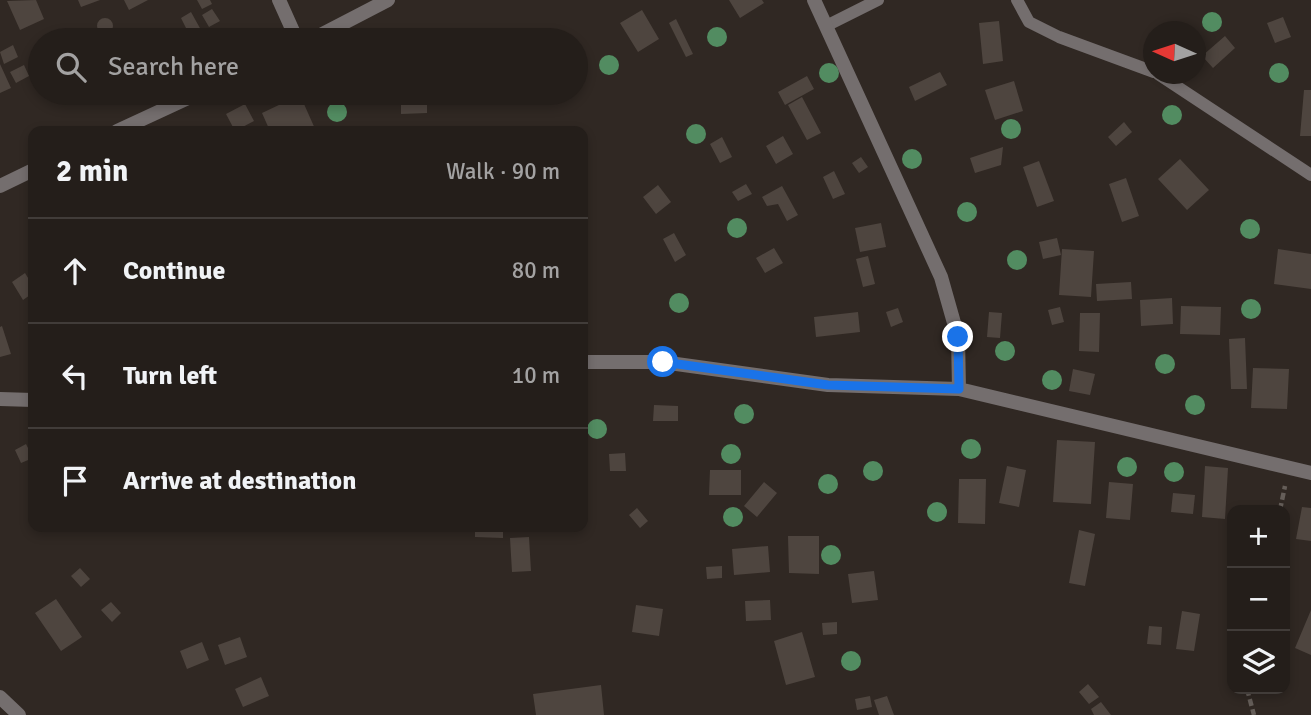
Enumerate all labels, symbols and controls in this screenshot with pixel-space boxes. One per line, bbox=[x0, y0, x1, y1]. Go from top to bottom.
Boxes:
north arrow bbox=[1143, 21, 1206, 84]
search box bbox=[28, 28, 588, 105]
icon: search bbox=[52, 48, 90, 86]
text: Search here bbox=[108, 51, 239, 83]
text: 2 min bbox=[56, 153, 128, 190]
text: Walk · 90 m bbox=[446, 157, 560, 186]
icon: ahead bbox=[56, 252, 94, 290]
text: Continue bbox=[123, 255, 225, 287]
text: 80 m bbox=[512, 256, 560, 285]
route end bbox=[942, 321, 973, 352]
route start bbox=[647, 346, 678, 377]
icon: left bbox=[56, 357, 94, 395]
text: Turn left bbox=[123, 360, 217, 392]
text: 10 m bbox=[512, 361, 560, 390]
icon: arrive bbox=[56, 462, 94, 500]
text: Arrive at destination bbox=[123, 465, 356, 497]
map controls bbox=[1227, 505, 1290, 694]
button: + bbox=[1227, 505, 1290, 568]
button: − bbox=[1227, 568, 1290, 631]
button: layers bbox=[1227, 631, 1290, 694]

